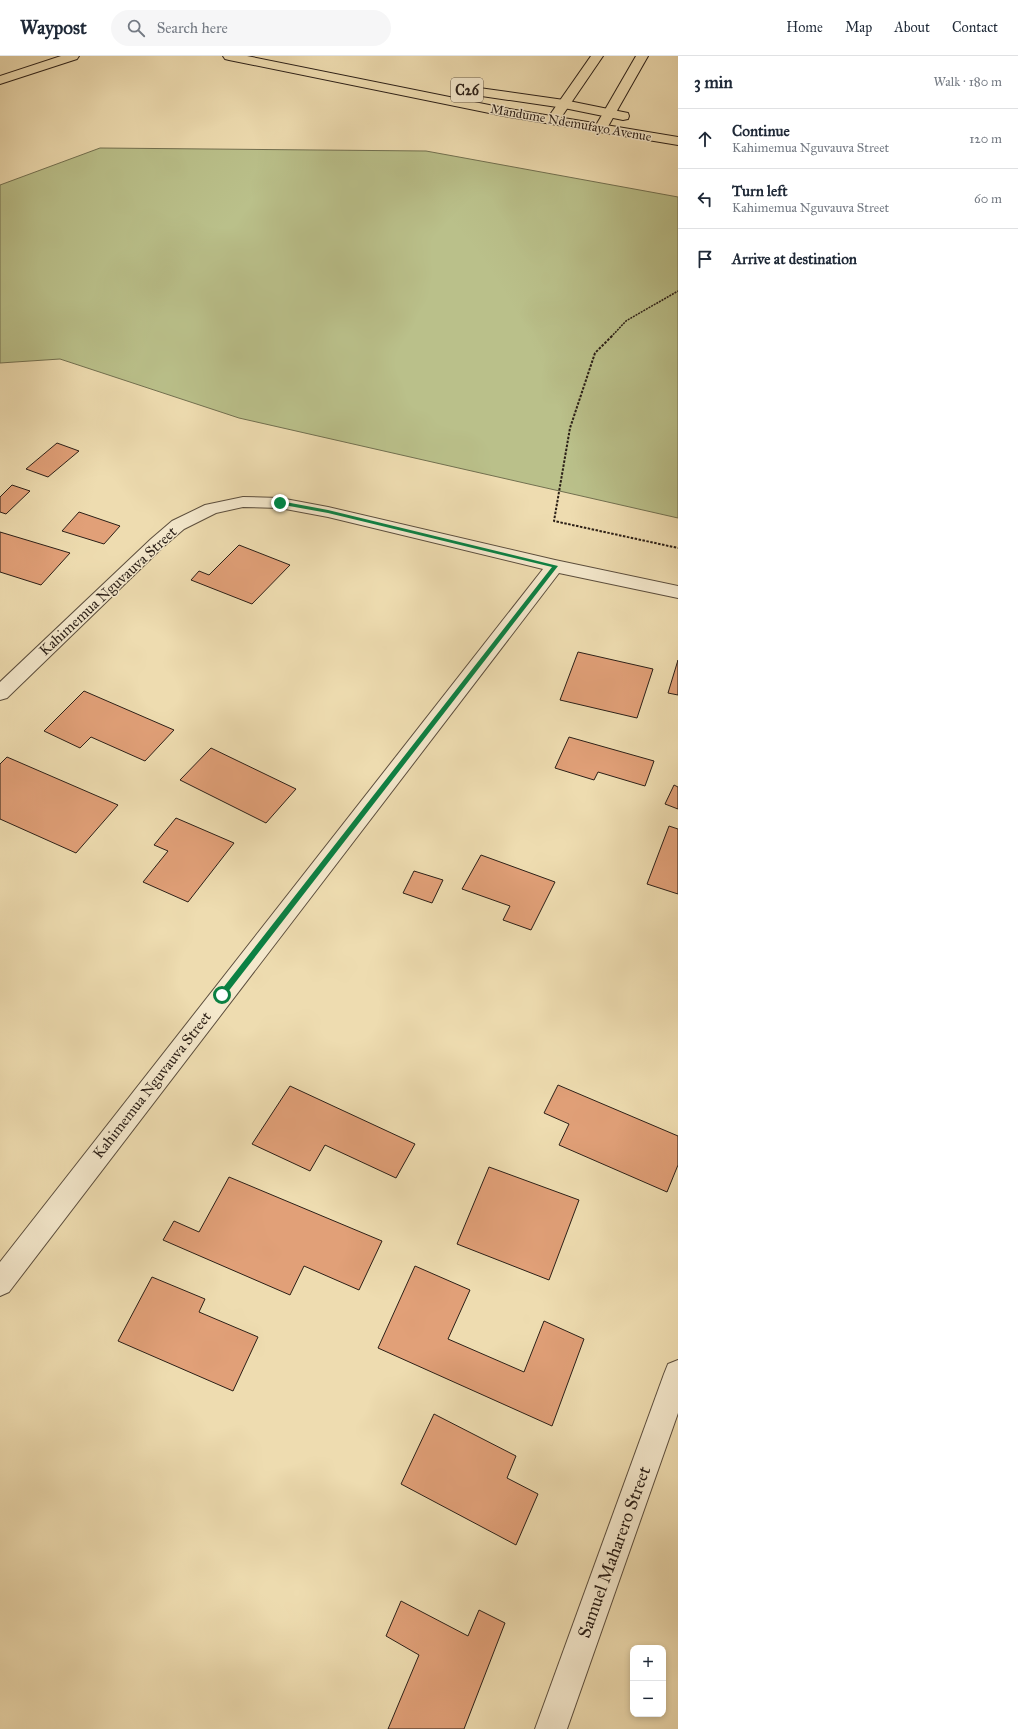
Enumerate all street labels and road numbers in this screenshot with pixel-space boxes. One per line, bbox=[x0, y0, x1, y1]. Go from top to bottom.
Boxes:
road number: C26 bbox=[451, 78, 483, 102]
street label: Mandume Ndemufayo Avenue bbox=[489, 101, 653, 145]
street label: Kahimemua Nguvauva Street bbox=[36, 522, 181, 659]
street label: Kahimemua Nguvauva Street bbox=[89, 1007, 215, 1162]
street label: Samuel Maharero Street bbox=[573, 1463, 656, 1641]

